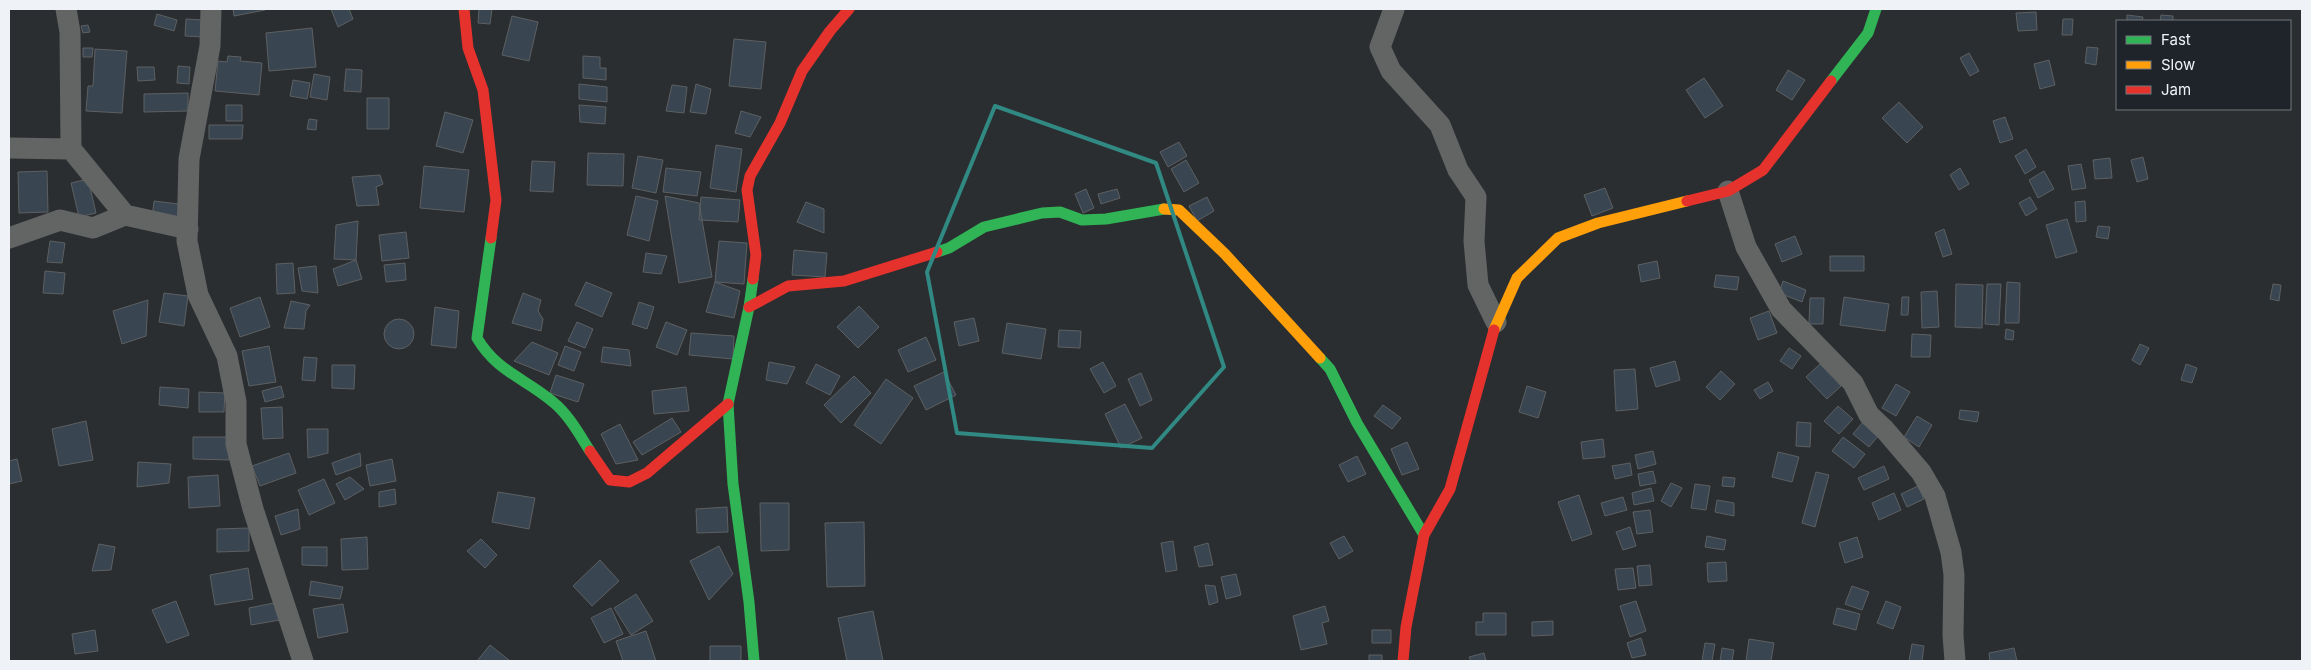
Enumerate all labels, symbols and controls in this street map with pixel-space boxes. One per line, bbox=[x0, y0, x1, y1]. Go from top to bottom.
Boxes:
legend bbox=[2116, 20, 2291, 110]
text: Fast bbox=[2161, 30, 2191, 49]
text: Slow bbox=[2161, 55, 2195, 74]
text: Jam bbox=[2161, 80, 2191, 99]

